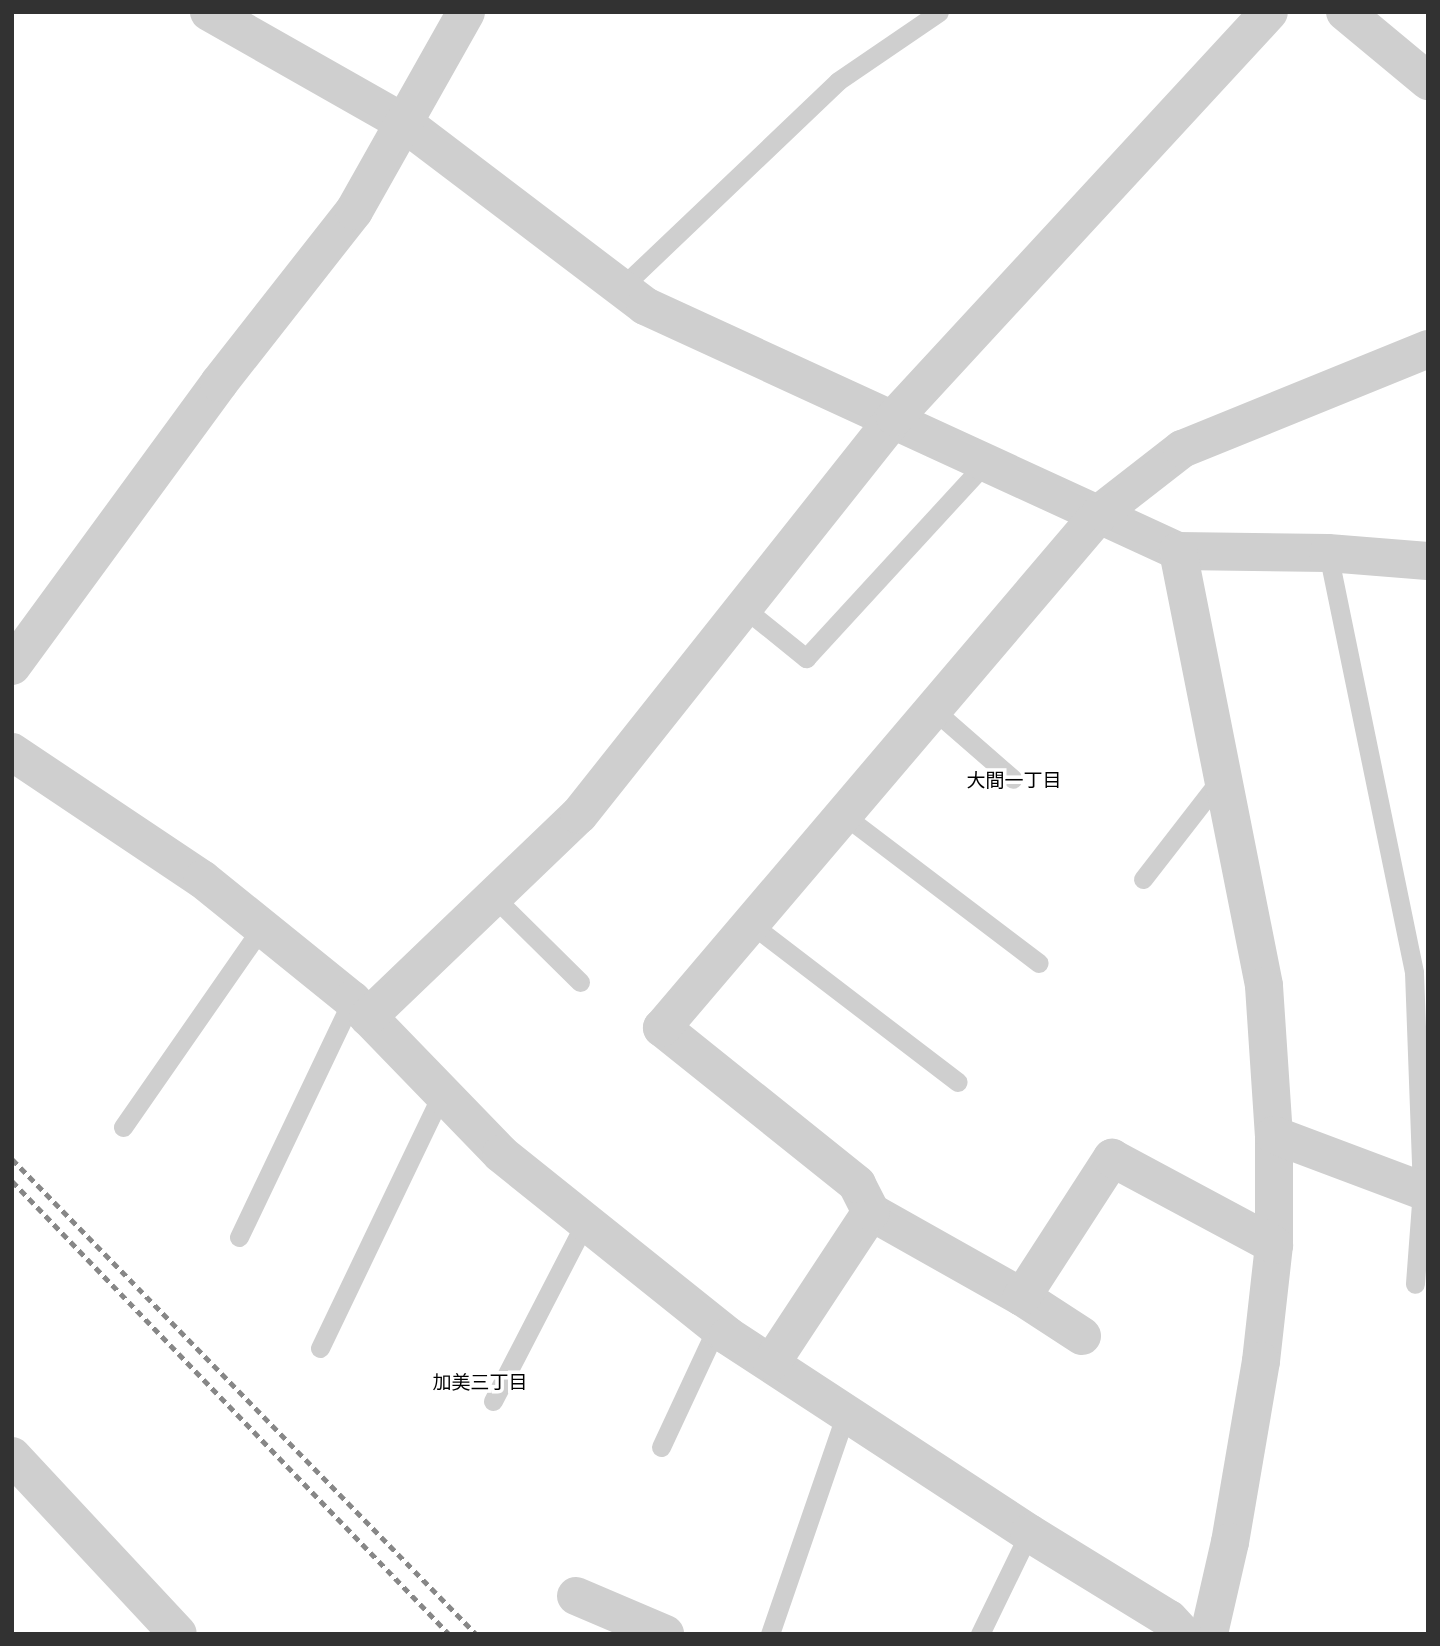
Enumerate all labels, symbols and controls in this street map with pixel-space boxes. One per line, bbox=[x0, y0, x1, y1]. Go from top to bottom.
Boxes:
district label: 大間一丁目 bbox=[967, 770, 1061, 792]
district label: 加美三丁目 bbox=[433, 1372, 527, 1394]

